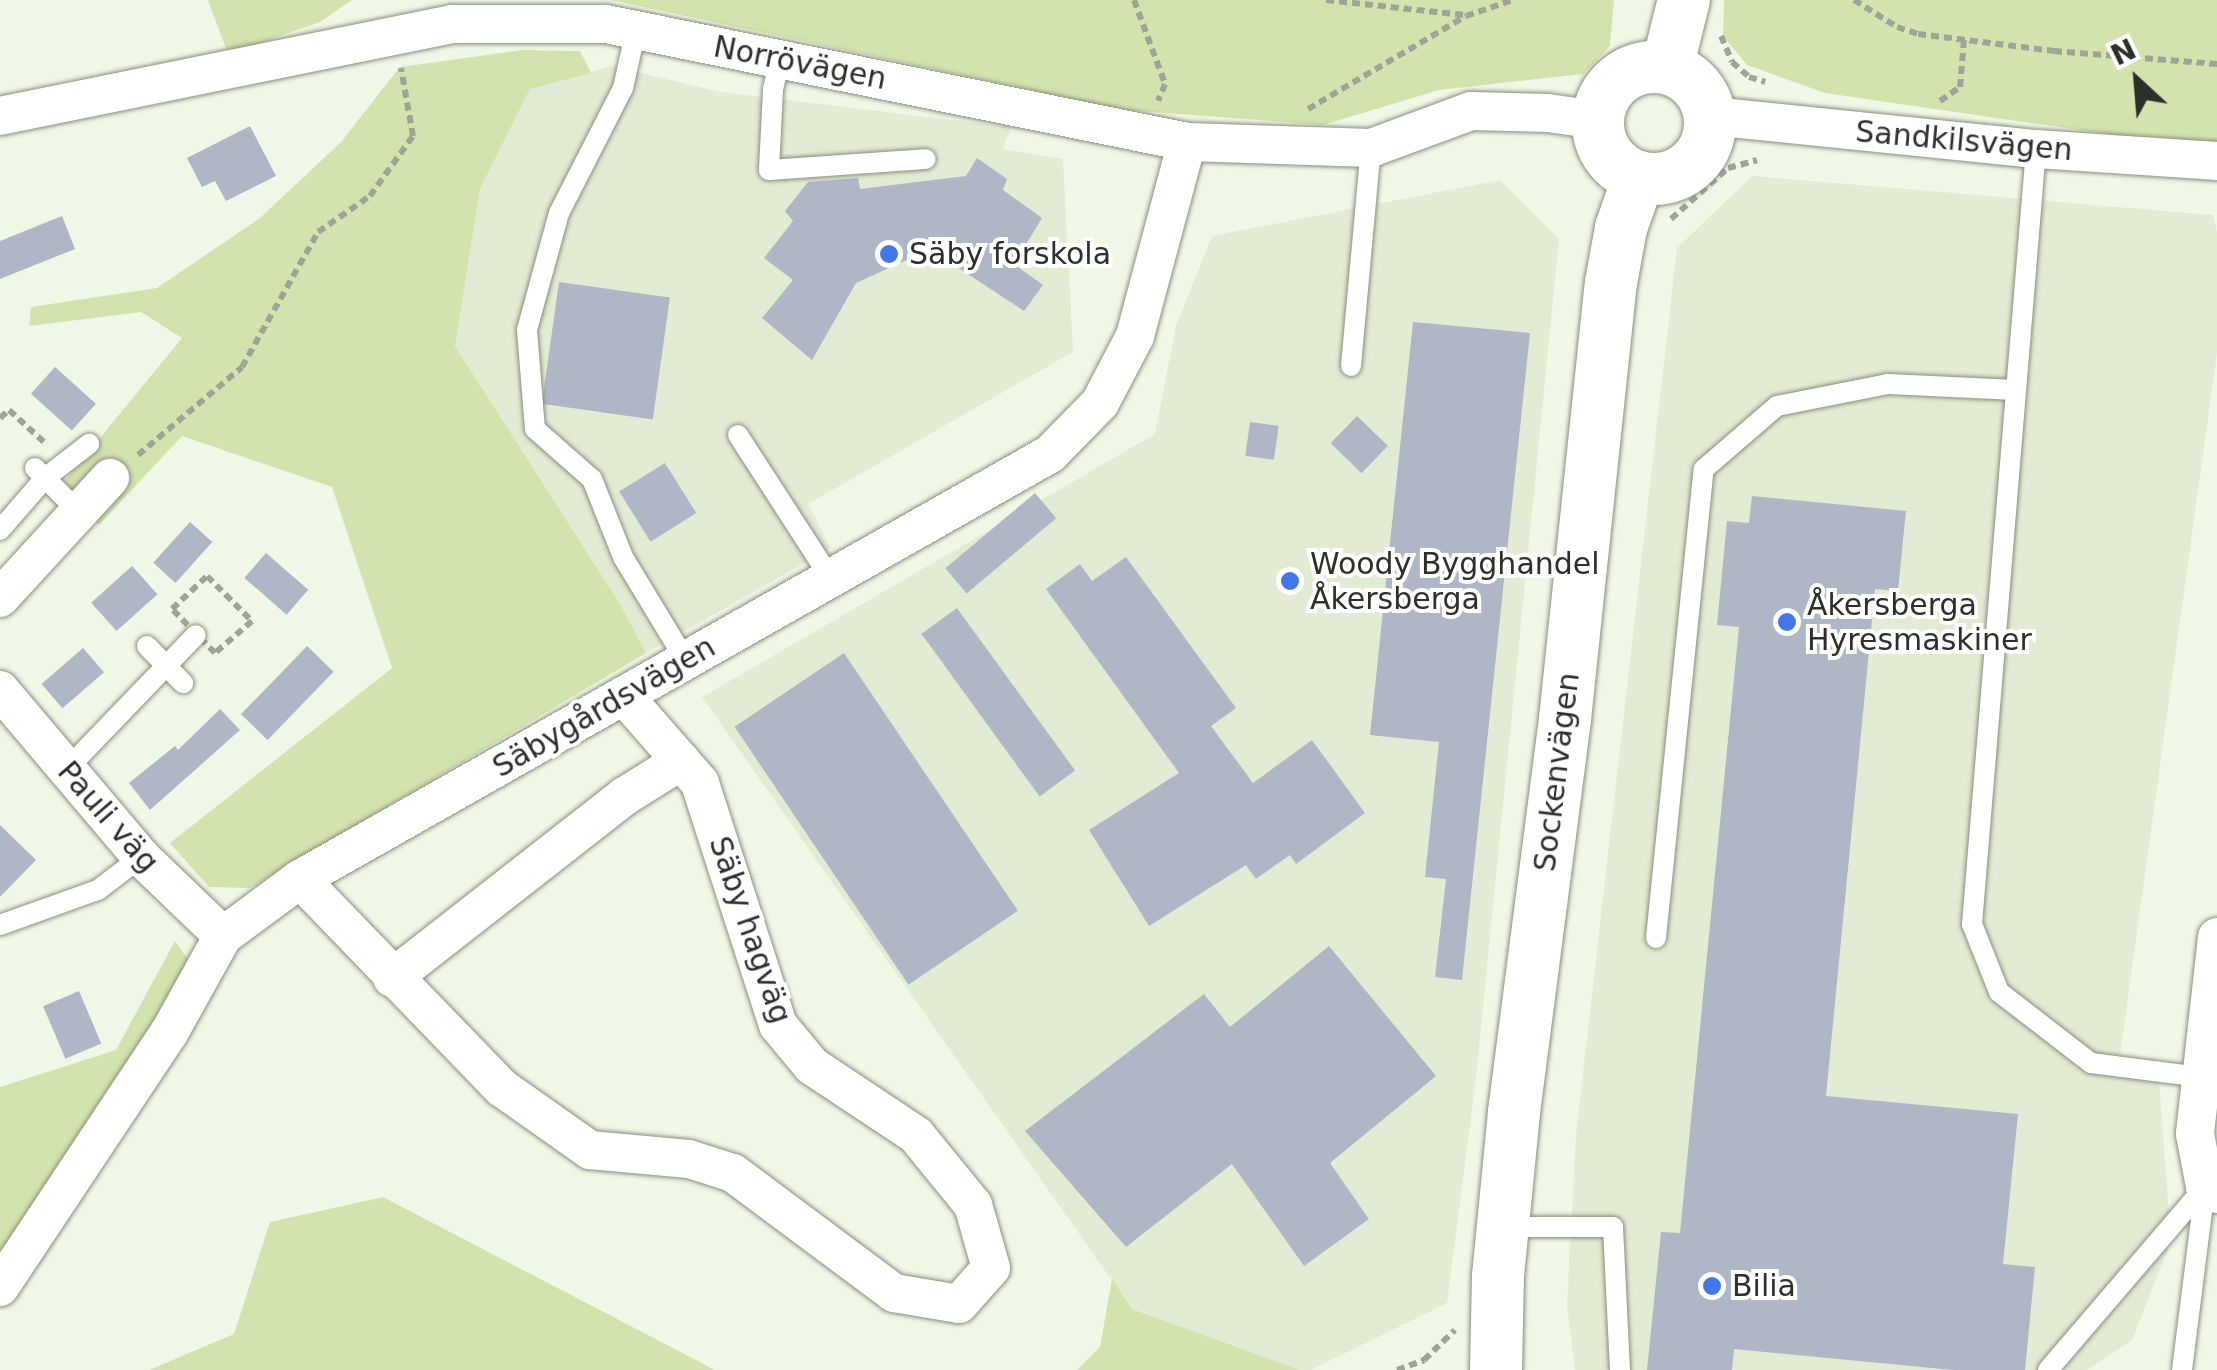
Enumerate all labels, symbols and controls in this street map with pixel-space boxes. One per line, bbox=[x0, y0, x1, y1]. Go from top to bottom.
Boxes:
street label: Norrövägen bbox=[711, 29, 889, 97]
north arrow bbox=[2087, 30, 2187, 130]
text: N bbox=[2106, 33, 2141, 73]
street label: Sandkilsvägen bbox=[1854, 114, 2074, 168]
place label: Säby forskola bbox=[909, 236, 1111, 272]
marker: Säby forskola bbox=[878, 243, 900, 265]
place label: Woody Bygghandel Åkersberga bbox=[1310, 546, 1600, 616]
marker: Woody Bygghandel Åkersberga bbox=[1279, 570, 1301, 592]
place label: Åkersberga Hyresmaskiner bbox=[1807, 587, 2032, 658]
marker: Åkersberga Hyresmaskiner bbox=[1776, 611, 1798, 633]
street label: Säbygårdsvägen bbox=[486, 629, 722, 785]
street label: Sockenvägen bbox=[1527, 670, 1587, 874]
street label: Pauli väg bbox=[50, 754, 166, 880]
street label: Säby hagväg bbox=[701, 832, 799, 1028]
place label: Bilia bbox=[1732, 1268, 1796, 1304]
marker: Bilia bbox=[1701, 1275, 1723, 1297]

